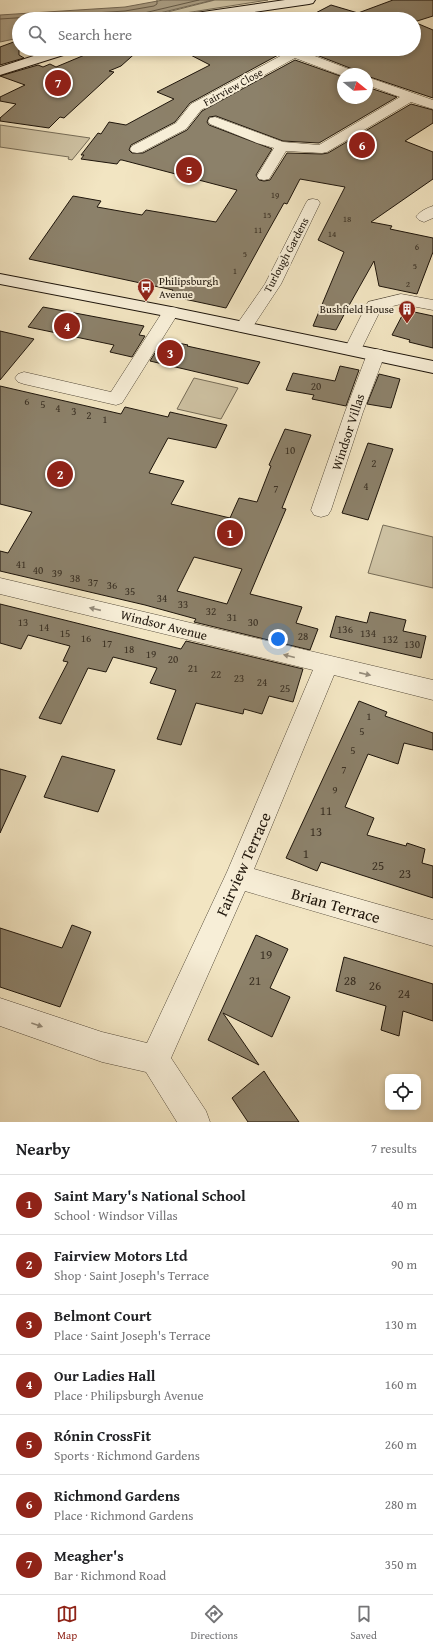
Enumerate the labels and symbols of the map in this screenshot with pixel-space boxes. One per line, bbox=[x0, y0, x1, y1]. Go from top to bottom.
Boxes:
street label: Fairview Close bbox=[200, 64, 266, 110]
pin: 7 bbox=[45, 68, 71, 98]
north arrow bbox=[337, 68, 373, 104]
pin: 6 bbox=[349, 130, 375, 160]
pin: 5 bbox=[176, 155, 202, 185]
house number: 19 bbox=[271, 188, 279, 201]
house number: 15 bbox=[263, 208, 271, 221]
house number: 18 bbox=[343, 212, 351, 225]
street label: Turlough Gardens bbox=[259, 215, 313, 295]
house number: 11 bbox=[254, 223, 262, 236]
house number: 14 bbox=[328, 227, 336, 240]
house number: 6 bbox=[415, 240, 419, 253]
house number: 5 bbox=[243, 247, 247, 260]
house number: 5 bbox=[413, 259, 417, 272]
house number: 1 bbox=[233, 264, 237, 277]
place label: Philipsburgh Avenue bbox=[159, 273, 219, 302]
bus stop icon: Philipsburgh Avenue bbox=[136, 277, 156, 302]
house number: 2 bbox=[406, 277, 410, 290]
building icon: Bushfield House bbox=[397, 299, 417, 324]
place label: Bushfield House bbox=[320, 301, 394, 317]
pin: 4 bbox=[54, 311, 80, 341]
pin: 3 bbox=[157, 338, 183, 368]
house number: 20 bbox=[311, 378, 321, 394]
street label: Windsor Villas bbox=[327, 391, 369, 473]
house number: 6 bbox=[24, 393, 30, 409]
house number: 5 bbox=[40, 396, 46, 412]
house number: 4 bbox=[55, 400, 61, 416]
house number: 3 bbox=[71, 403, 77, 419]
house number: 2 bbox=[86, 407, 92, 423]
house number: 1 bbox=[102, 411, 108, 427]
house number: 10 bbox=[285, 442, 295, 458]
house number: 2 bbox=[371, 455, 377, 471]
pin: 2 bbox=[47, 459, 73, 489]
house number: 4 bbox=[363, 478, 369, 494]
house number: 7 bbox=[273, 480, 279, 496]
pin: 1 bbox=[217, 518, 243, 548]
house number: 41 bbox=[16, 556, 26, 572]
house number: 40 bbox=[33, 562, 43, 578]
house number: 39 bbox=[52, 565, 62, 581]
house number: 38 bbox=[70, 570, 80, 586]
house number: 37 bbox=[88, 574, 98, 590]
house number: 36 bbox=[107, 577, 117, 593]
house number: 35 bbox=[125, 583, 135, 599]
house number: 34 bbox=[157, 590, 167, 606]
house number: 33 bbox=[178, 596, 188, 612]
house number: 32 bbox=[206, 603, 216, 619]
one-way arrow bbox=[88, 605, 101, 611]
street label: Windsor Avenue bbox=[119, 605, 209, 645]
house number: 31 bbox=[227, 609, 237, 625]
house number: 13 bbox=[18, 614, 28, 630]
house number: 30 bbox=[248, 614, 258, 630]
house number: 14 bbox=[39, 619, 49, 635]
house number: 136 bbox=[337, 621, 353, 637]
house number: 15 bbox=[60, 625, 70, 641]
house number: 134 bbox=[360, 625, 376, 641]
house number: 28 bbox=[298, 628, 308, 644]
your location bbox=[268, 629, 288, 649]
house number: 16 bbox=[81, 630, 91, 646]
house number: 132 bbox=[382, 631, 398, 647]
house number: 17 bbox=[102, 635, 112, 651]
house number: 130 bbox=[404, 636, 420, 652]
house number: 18 bbox=[124, 641, 134, 657]
house number: 19 bbox=[146, 646, 156, 662]
house number: 20 bbox=[168, 651, 178, 667]
one-way arrow bbox=[283, 653, 295, 659]
house number: 21 bbox=[188, 660, 198, 676]
house number: 22 bbox=[211, 666, 221, 682]
house number: 23 bbox=[234, 670, 244, 686]
one-way arrow bbox=[359, 671, 371, 677]
house number: 24 bbox=[257, 674, 267, 690]
house number: 25 bbox=[280, 680, 290, 696]
house number: 1 bbox=[366, 708, 372, 724]
house number: 5 bbox=[359, 723, 365, 739]
house number: 5 bbox=[350, 742, 356, 758]
house number: 7 bbox=[341, 761, 347, 777]
house number: 9 bbox=[332, 782, 338, 798]
house number: 11 bbox=[320, 801, 332, 820]
street label: Fairview Terrace bbox=[209, 808, 277, 920]
house number: 13 bbox=[310, 822, 322, 841]
house number: 1 bbox=[303, 844, 309, 863]
house number: 25 bbox=[372, 856, 384, 875]
house number: 23 bbox=[399, 864, 411, 883]
street label: Brian Terrace bbox=[289, 881, 383, 929]
house number: 19 bbox=[260, 945, 272, 964]
house number: 21 bbox=[249, 971, 261, 990]
house number: 28 bbox=[344, 971, 356, 990]
house number: 26 bbox=[369, 976, 381, 995]
house number: 24 bbox=[398, 984, 410, 1003]
one-way arrow bbox=[31, 1022, 43, 1028]

